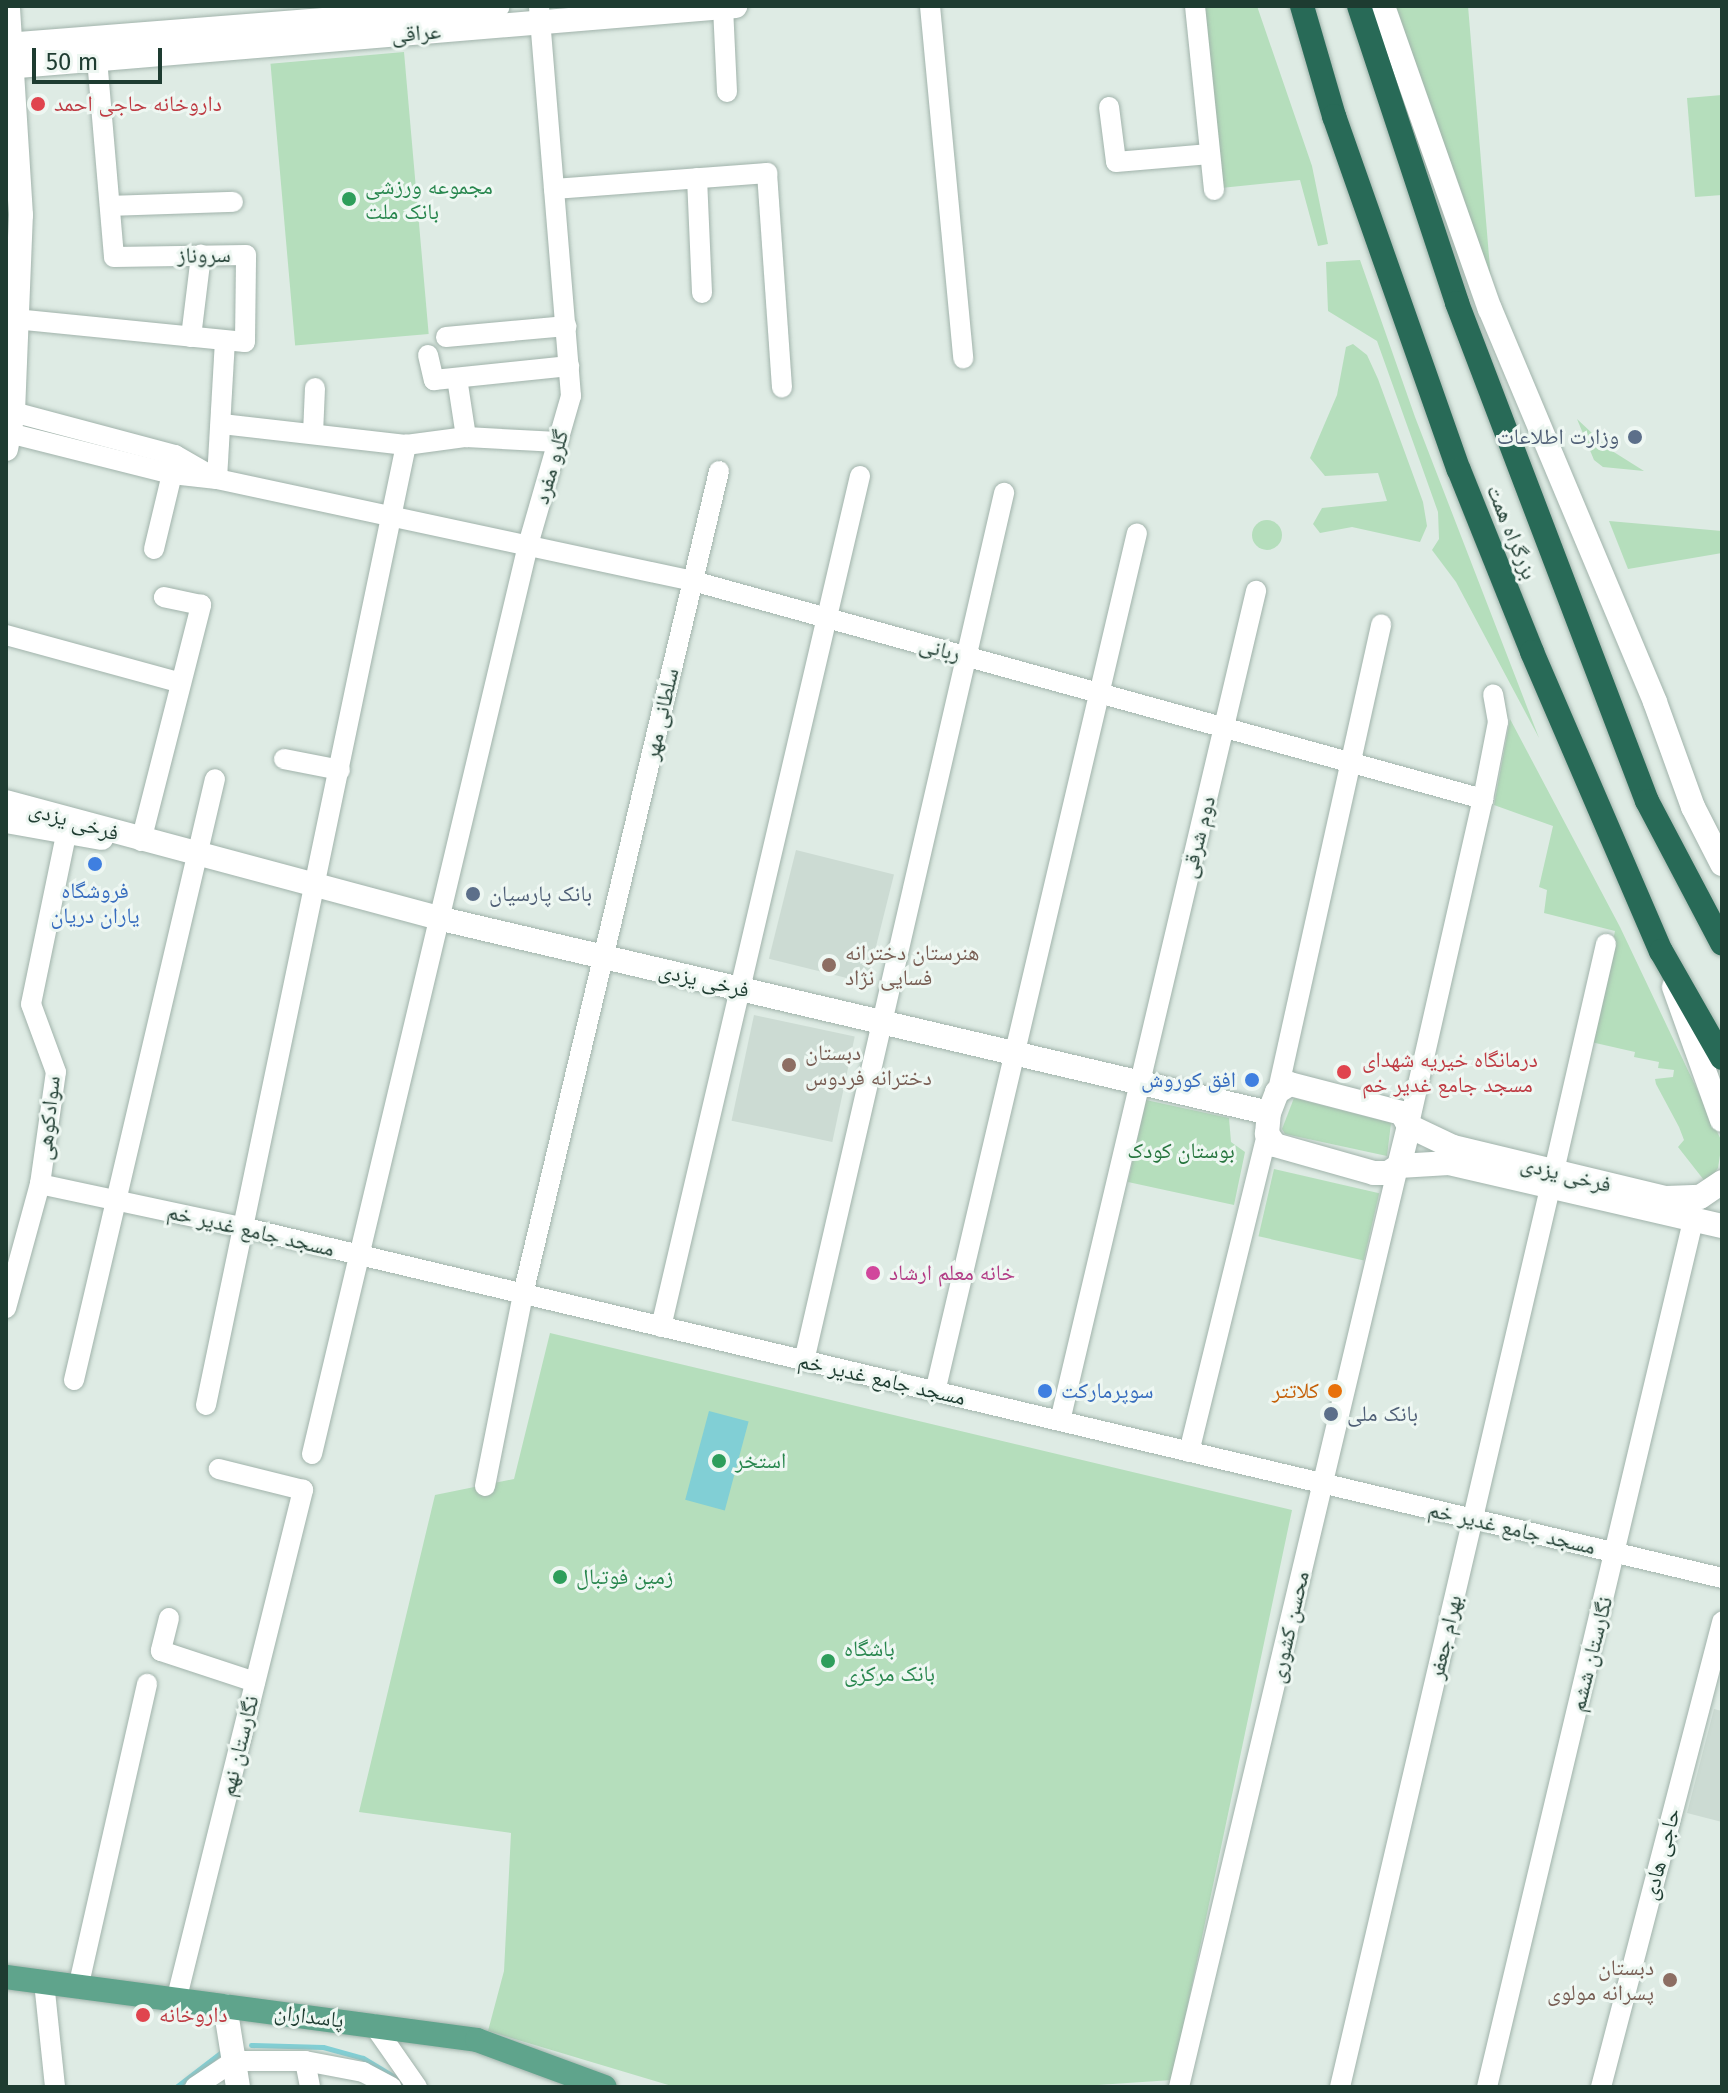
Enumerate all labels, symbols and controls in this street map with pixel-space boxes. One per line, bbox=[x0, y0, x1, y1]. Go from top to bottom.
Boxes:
street label: عراقی bbox=[390, 18, 442, 48]
scale bar bbox=[36, 32, 166, 82]
text: 50 m bbox=[46, 48, 98, 76]
place label: داروخانه حاجی احمد bbox=[54, 91, 222, 117]
marker: داروخانه حاجی احمد bbox=[29, 95, 47, 113]
place label: مجموعه ورزشی بانک ملت bbox=[365, 173, 493, 224]
marker: مجموعه ورزشی بانک ملت bbox=[340, 190, 358, 208]
street label: سروناز bbox=[177, 241, 231, 269]
place label: وزارت اطلاعات bbox=[1497, 424, 1619, 450]
street label: گلرو مفرد bbox=[528, 427, 574, 507]
marker: وزارت اطلاعات bbox=[1626, 428, 1644, 446]
street label: بزرگراه همت bbox=[1481, 481, 1543, 583]
street label: ربانی bbox=[917, 631, 963, 667]
street label: سلطانی مهر bbox=[638, 665, 684, 763]
street label: دوم شرقی bbox=[1175, 793, 1221, 881]
street label: فرخی یزدی bbox=[26, 796, 122, 846]
marker: فروشگاه یاران دریان bbox=[86, 855, 104, 873]
place label: فروشگاه یاران دریان bbox=[50, 877, 140, 928]
place label: بانک پارسیان bbox=[489, 881, 592, 907]
marker: بانک پارسیان bbox=[464, 885, 482, 903]
place label: هنرستان دخترانه فسایی نژاد bbox=[845, 939, 979, 990]
marker: هنرستان دخترانه فسایی نژاد bbox=[820, 956, 838, 974]
street label: فرخی یزدی bbox=[656, 957, 752, 1003]
place label: دبستان دخترانه فردوس bbox=[805, 1039, 932, 1090]
place label: درمانگاه خیریه شهدای مسجد جامع غدیر خم bbox=[1362, 1046, 1538, 1098]
marker: دبستان دخترانه فردوس bbox=[780, 1056, 798, 1074]
marker: درمانگاه خیریه شهدای مسجد جامع غدیر خم bbox=[1333, 1061, 1355, 1083]
place label: افق کوروش bbox=[1141, 1067, 1236, 1093]
marker: افق کوروش bbox=[1243, 1071, 1261, 1089]
street label: سوادکوهی bbox=[30, 1074, 66, 1162]
park label: بوستان کودک bbox=[1127, 1138, 1235, 1164]
street label: فرخی یزدی bbox=[1518, 1150, 1614, 1198]
street label: مسجد جامع غدیر خم bbox=[165, 1198, 337, 1262]
place label: خانه معلم ارشاد bbox=[889, 1260, 1015, 1286]
marker: خانه معلم ارشاد bbox=[864, 1264, 882, 1282]
street label: مسجد جامع غدیر خم bbox=[796, 1347, 968, 1411]
place label: سوپرمارکت bbox=[1061, 1378, 1153, 1404]
place label: کلاتتر bbox=[1272, 1378, 1319, 1404]
marker: سوپرمارکت bbox=[1036, 1382, 1054, 1400]
marker: کلاتتر bbox=[1326, 1382, 1344, 1400]
place label: بانک ملی bbox=[1347, 1401, 1418, 1427]
marker: بانک ملی bbox=[1322, 1405, 1340, 1423]
place label: استخر bbox=[735, 1448, 786, 1474]
marker: استخر bbox=[710, 1452, 728, 1470]
street label: مسجد جامع غدیر خم bbox=[1426, 1496, 1598, 1560]
place label: زمین فوتبال bbox=[576, 1564, 673, 1590]
marker: زمین فوتبال bbox=[551, 1568, 569, 1586]
street label: محسن کشوری bbox=[1263, 1568, 1315, 1686]
street label: بهرام جعفر bbox=[1423, 1592, 1467, 1682]
street label: نگارستان ششم bbox=[1564, 1594, 1618, 1714]
place label: باشگاه بانک مرکزی bbox=[844, 1635, 935, 1686]
marker: باشگاه بانک مرکزی bbox=[819, 1652, 837, 1670]
street label: نگارستان نهم bbox=[214, 1693, 264, 1799]
street label: حاجی هادی bbox=[1636, 1805, 1686, 1903]
place label: دبستان پسرانه مولوی bbox=[1547, 1954, 1654, 2006]
marker: دبستان پسرانه مولوی bbox=[1661, 1971, 1679, 1989]
street label: پاسداران bbox=[273, 1999, 345, 2033]
place label: داروخانه bbox=[159, 2002, 228, 2028]
marker: داروخانه bbox=[134, 2006, 152, 2024]

